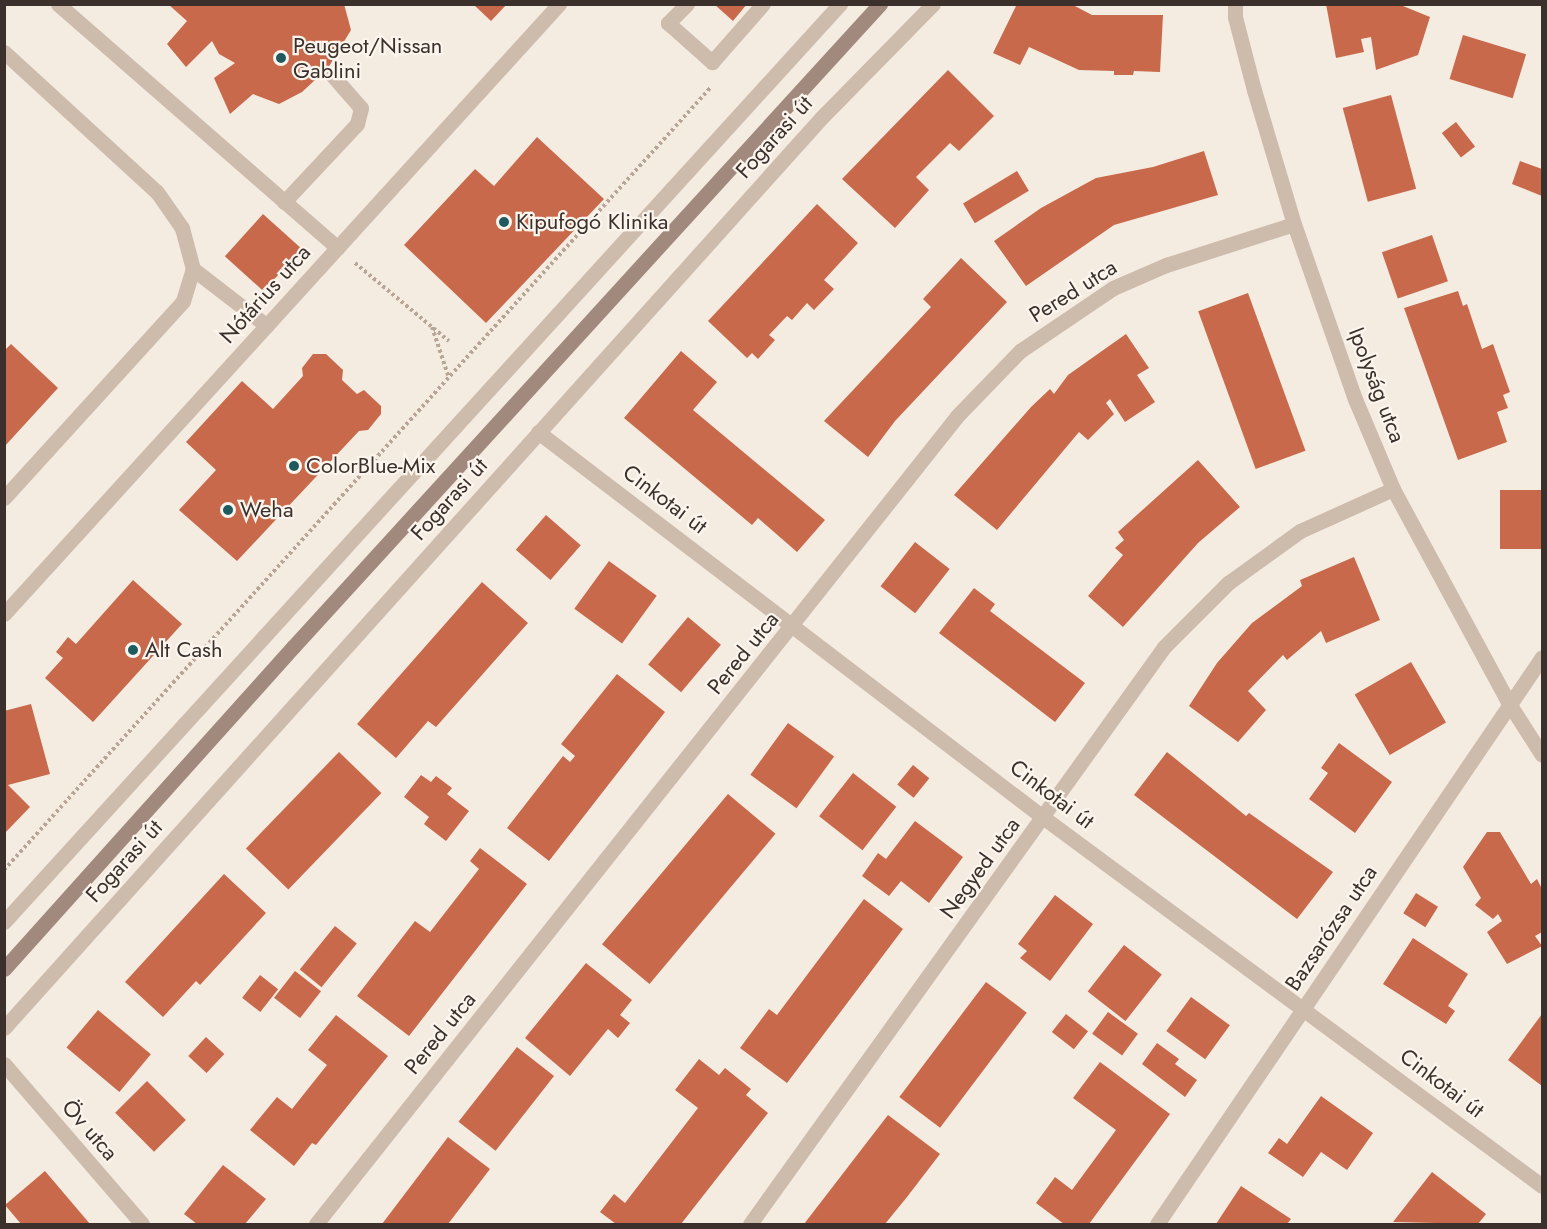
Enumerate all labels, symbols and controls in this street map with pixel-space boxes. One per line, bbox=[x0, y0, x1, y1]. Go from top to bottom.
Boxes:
place label: Peugeot/Nissan Gablini bbox=[293, 32, 442, 84]
marker: Peugeot/Nissan Gablini bbox=[274, 51, 288, 65]
street label: Fogarasi út bbox=[730, 90, 818, 184]
place label: Kipufogó Klinika bbox=[516, 209, 668, 235]
marker: Kipufogó Klinika bbox=[497, 215, 511, 229]
street label: Nótárius utca bbox=[214, 239, 316, 349]
street label: Pered utca bbox=[1024, 254, 1122, 328]
street label: Ipolyság utca bbox=[1343, 324, 1411, 446]
street label: Fogarasi út bbox=[405, 452, 493, 546]
place label: ColorBlue-Mix bbox=[306, 453, 435, 479]
marker: ColorBlue-Mix bbox=[287, 459, 301, 473]
street label: Cinkotai út bbox=[618, 459, 712, 539]
place label: Weha bbox=[240, 497, 293, 523]
marker: Weha bbox=[221, 503, 235, 517]
street label: Pered utca bbox=[702, 606, 784, 700]
place label: Alt Cash bbox=[145, 637, 223, 663]
marker: Alt Cash bbox=[126, 643, 140, 657]
street label: Cinkotai út bbox=[1005, 754, 1099, 834]
street label: Negyed utca bbox=[934, 812, 1026, 924]
street label: Fogarasi út bbox=[80, 814, 168, 908]
street label: Bazsarózsa utca bbox=[1279, 860, 1383, 996]
street label: Pered utca bbox=[399, 986, 481, 1080]
street label: Cinkotai út bbox=[1395, 1043, 1489, 1123]
street label: Öv utca bbox=[56, 1094, 124, 1166]

